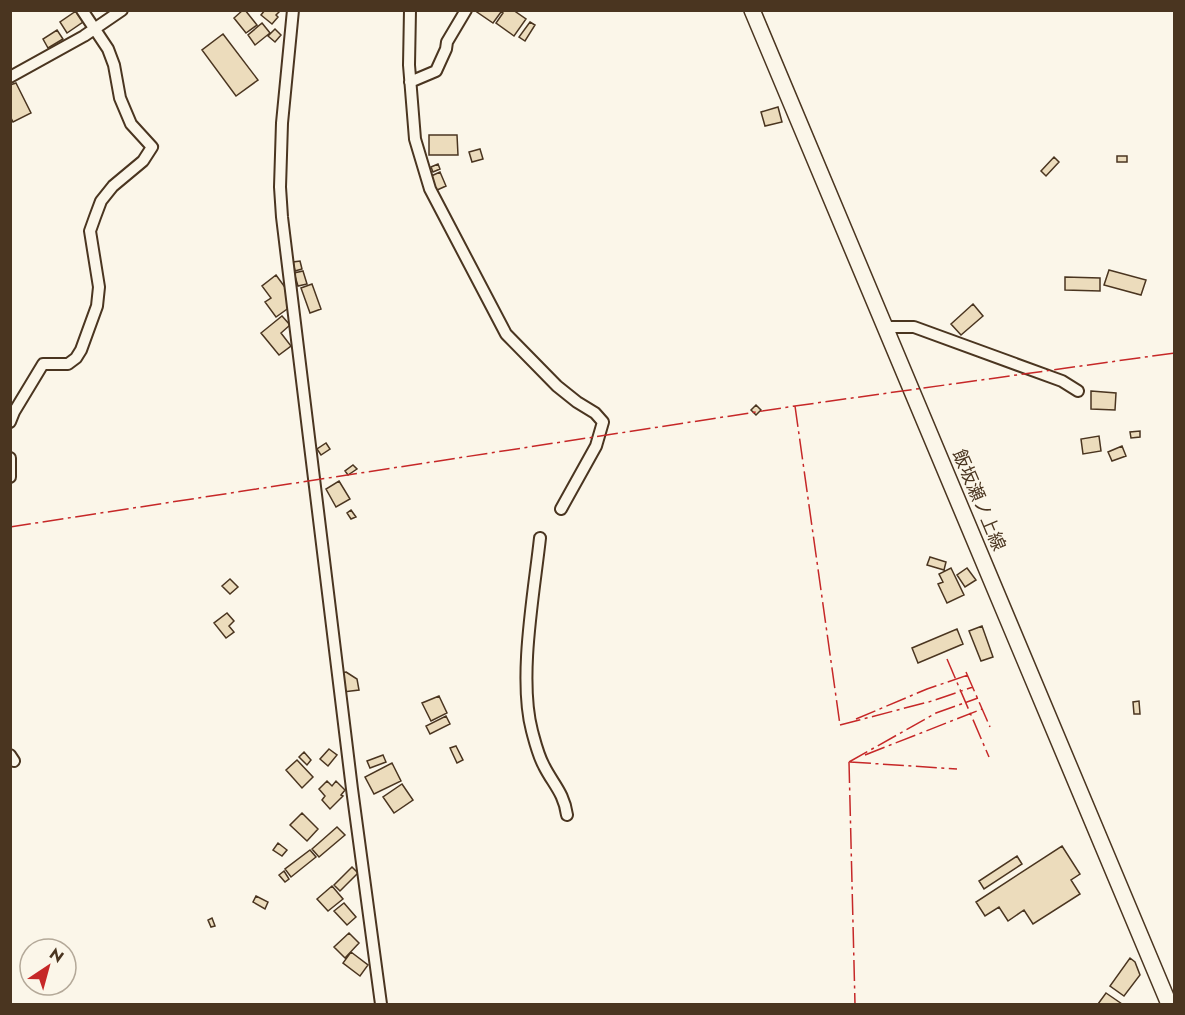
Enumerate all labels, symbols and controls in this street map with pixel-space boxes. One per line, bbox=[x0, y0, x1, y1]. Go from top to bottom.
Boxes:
street label: 飯坂瀬ノ上線 bbox=[946, 445, 1012, 555]
north arrow bbox=[18, 937, 78, 997]
text: N bbox=[45, 942, 68, 968]

